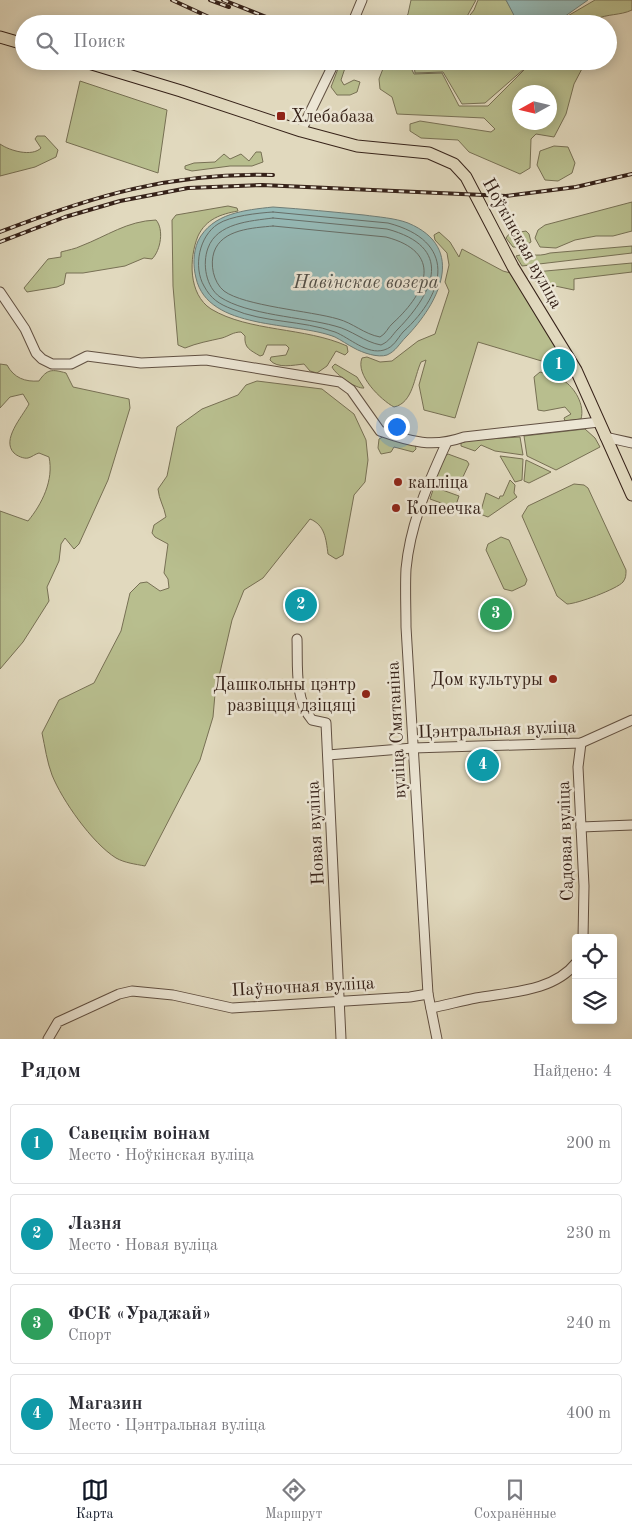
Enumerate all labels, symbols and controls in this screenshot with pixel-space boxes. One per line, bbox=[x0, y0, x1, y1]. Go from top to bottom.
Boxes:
search box bbox=[15, 15, 617, 70]
icon: search bbox=[33, 29, 61, 57]
text: Поиск bbox=[73, 33, 125, 52]
north arrow bbox=[512, 85, 557, 130]
place label: Хлебабаза bbox=[291, 108, 374, 126]
marker: Хлебабаза bbox=[275, 110, 287, 122]
street label: Ноўкінская вуліца bbox=[479, 175, 565, 312]
water label: Навінскае возера bbox=[292, 274, 439, 293]
pin: 1 bbox=[543, 346, 575, 384]
your location bbox=[384, 414, 410, 440]
place label: капліца bbox=[408, 474, 469, 492]
marker: капліца bbox=[392, 476, 404, 488]
place label: Копеечка bbox=[406, 500, 481, 518]
marker: Копеечка bbox=[390, 502, 402, 514]
pin: 2 bbox=[285, 586, 317, 624]
pin: 3 bbox=[480, 595, 512, 633]
street label: вуліца Смятаніна bbox=[384, 661, 410, 799]
place label: Дом культуры bbox=[431, 671, 543, 689]
marker: Дом культуры bbox=[547, 673, 559, 685]
place label: Дашкольны цэнтр развіцця дзіцяці bbox=[213, 676, 356, 715]
marker: Дашкольны цэнтр развіцця дзіцяці bbox=[360, 688, 372, 700]
street label: Цэнтральная вуліца bbox=[417, 718, 577, 742]
pin: 4 bbox=[467, 746, 499, 784]
street label: Новая вуліца bbox=[304, 780, 328, 886]
street label: Садовая вуліца bbox=[555, 780, 577, 901]
map controls bbox=[572, 934, 617, 1024]
button: locate bbox=[572, 934, 617, 979]
street label: Паўночная вуліца bbox=[231, 974, 375, 1000]
button: layers bbox=[572, 979, 617, 1024]
text: Рядом bbox=[20, 1061, 81, 1082]
text: Найдено: 4 bbox=[533, 1064, 612, 1080]
text: Савецкім воінам bbox=[68, 1125, 210, 1144]
text: 1 bbox=[32, 1136, 42, 1152]
text: 200 m bbox=[566, 1136, 611, 1152]
text: Место · Ноўкінская вуліца bbox=[68, 1148, 254, 1164]
text: Лазня bbox=[68, 1215, 122, 1234]
text: 2 bbox=[32, 1226, 42, 1242]
text: 230 m bbox=[566, 1226, 611, 1242]
text: Место · Новая вуліца bbox=[68, 1238, 218, 1254]
text: ФСК «Ураджай» bbox=[68, 1305, 211, 1324]
text: 3 bbox=[32, 1316, 42, 1332]
text: 240 m bbox=[566, 1316, 611, 1332]
text: Спорт bbox=[68, 1328, 111, 1344]
text: Магазин bbox=[68, 1395, 142, 1414]
text: 4 bbox=[32, 1406, 42, 1422]
text: 400 m bbox=[566, 1406, 611, 1422]
text: Место · Цэнтральная вуліца bbox=[68, 1418, 266, 1434]
tab: Карта bbox=[76, 1476, 114, 1523]
tab: Маршрут bbox=[265, 1476, 322, 1523]
tab: Сохранённые bbox=[474, 1476, 556, 1523]

